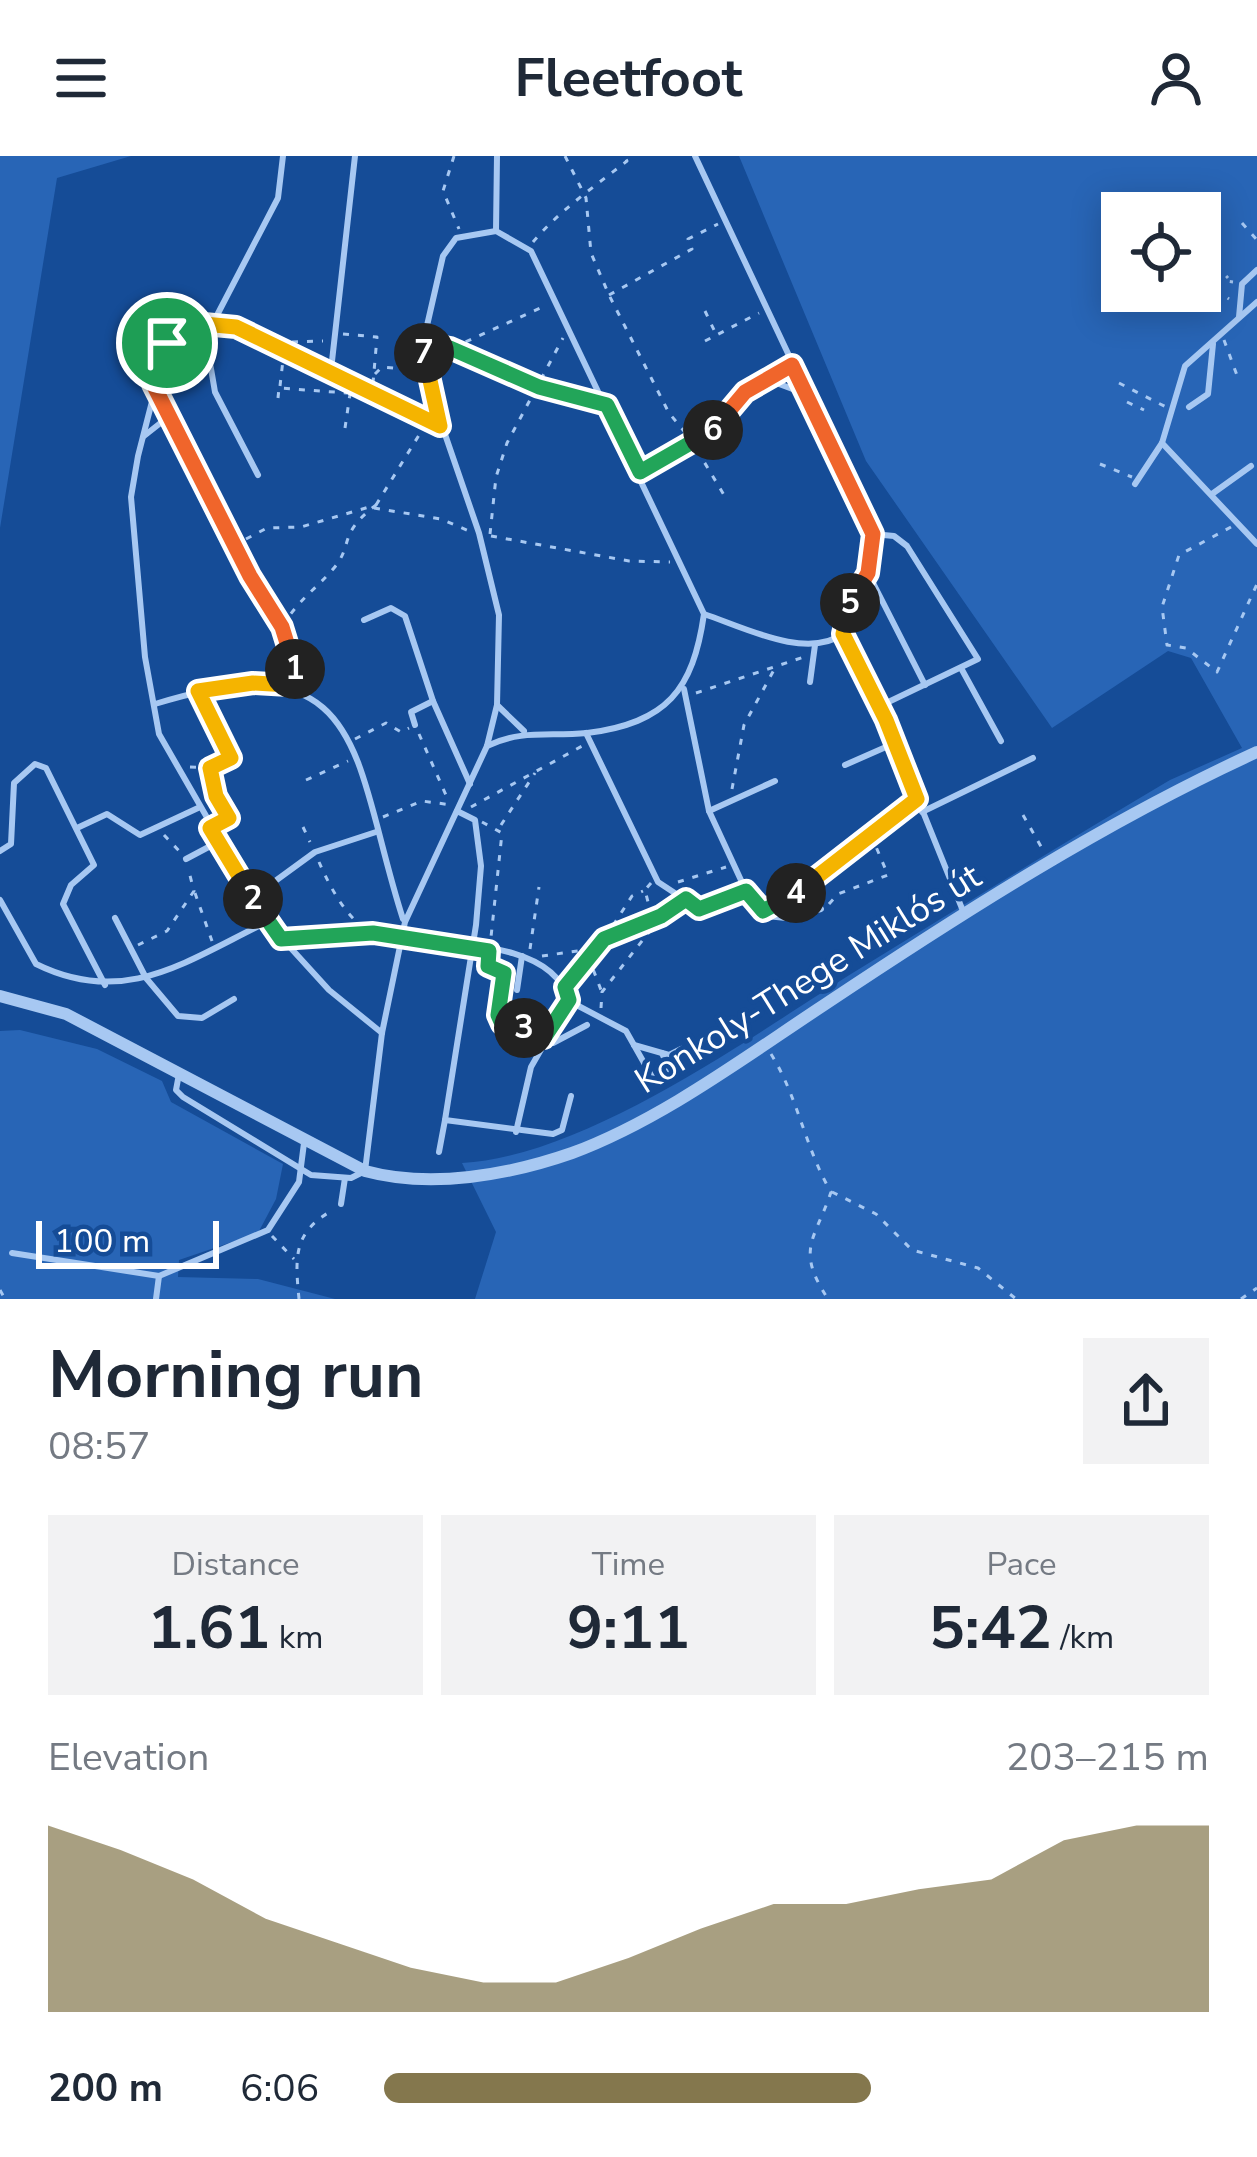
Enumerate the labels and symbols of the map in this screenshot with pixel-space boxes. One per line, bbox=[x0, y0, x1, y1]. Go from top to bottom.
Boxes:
pin bbox=[116, 292, 218, 394]
pin: 7 bbox=[394, 323, 454, 383]
pin: 6 bbox=[683, 400, 743, 460]
pin: 5 bbox=[820, 573, 880, 633]
pin: 1 bbox=[265, 639, 325, 699]
street label: Konkoly-Thege Miklós út bbox=[626, 852, 991, 1106]
pin: 4 bbox=[766, 863, 826, 923]
pin: 2 bbox=[223, 869, 283, 929]
pin: 3 bbox=[494, 998, 554, 1058]
scale bar bbox=[36, 1215, 219, 1268]

